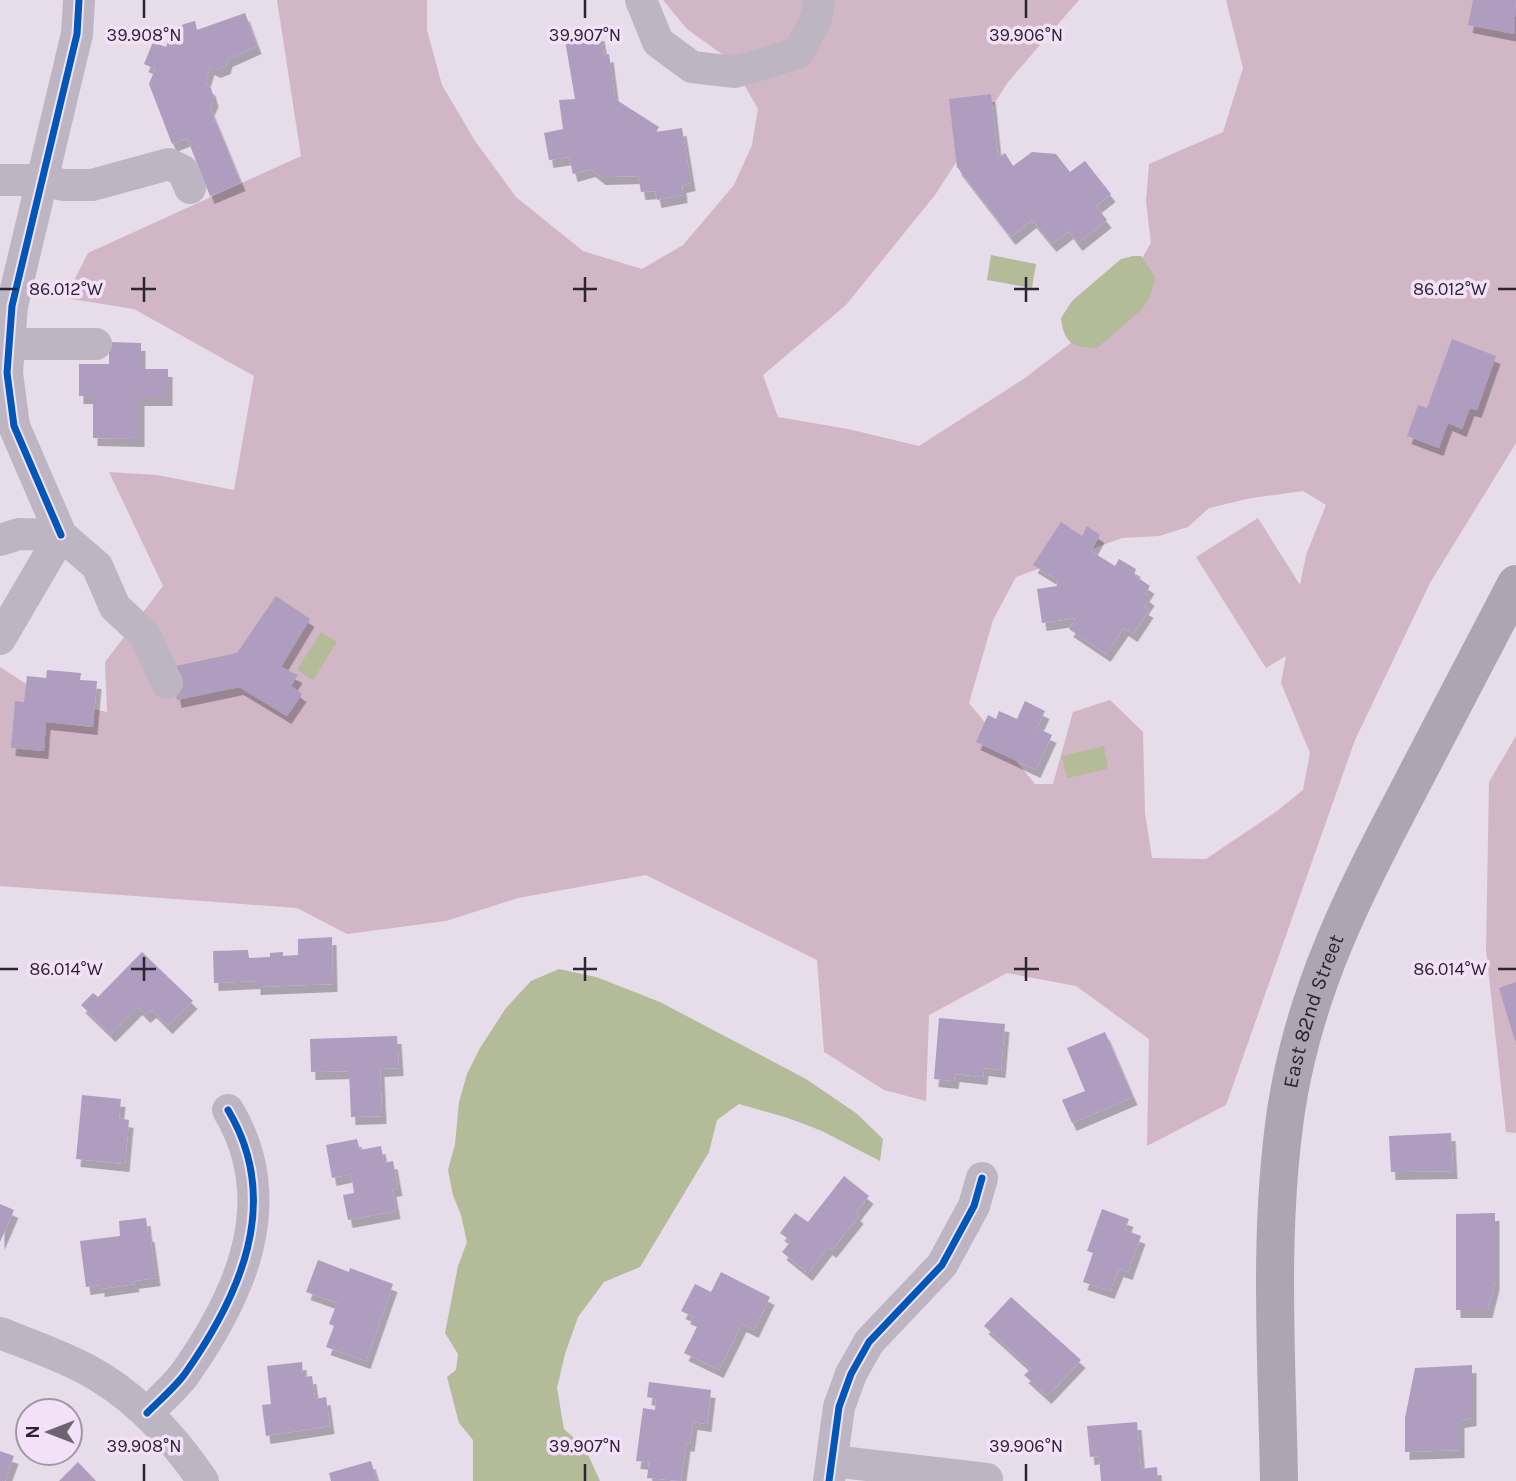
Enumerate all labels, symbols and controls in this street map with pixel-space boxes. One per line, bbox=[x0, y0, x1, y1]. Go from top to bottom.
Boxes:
text: 39.908°N bbox=[107, 24, 181, 46]
text: 39.907°N bbox=[549, 24, 621, 46]
text: 39.906°N bbox=[989, 24, 1063, 46]
text: 86.012°W bbox=[29, 278, 103, 300]
text: 86.012°W bbox=[1413, 278, 1487, 300]
street label: East 82nd Street bbox=[1278, 931, 1348, 1090]
text: 86.014°W bbox=[29, 958, 103, 980]
text: 86.014°W bbox=[1413, 958, 1487, 980]
north arrow bbox=[14, 1397, 84, 1467]
text: N bbox=[22, 1425, 44, 1439]
text: 39.908°N bbox=[107, 1435, 181, 1457]
text: 39.907°N bbox=[549, 1435, 621, 1457]
text: 39.906°N bbox=[989, 1435, 1063, 1457]

